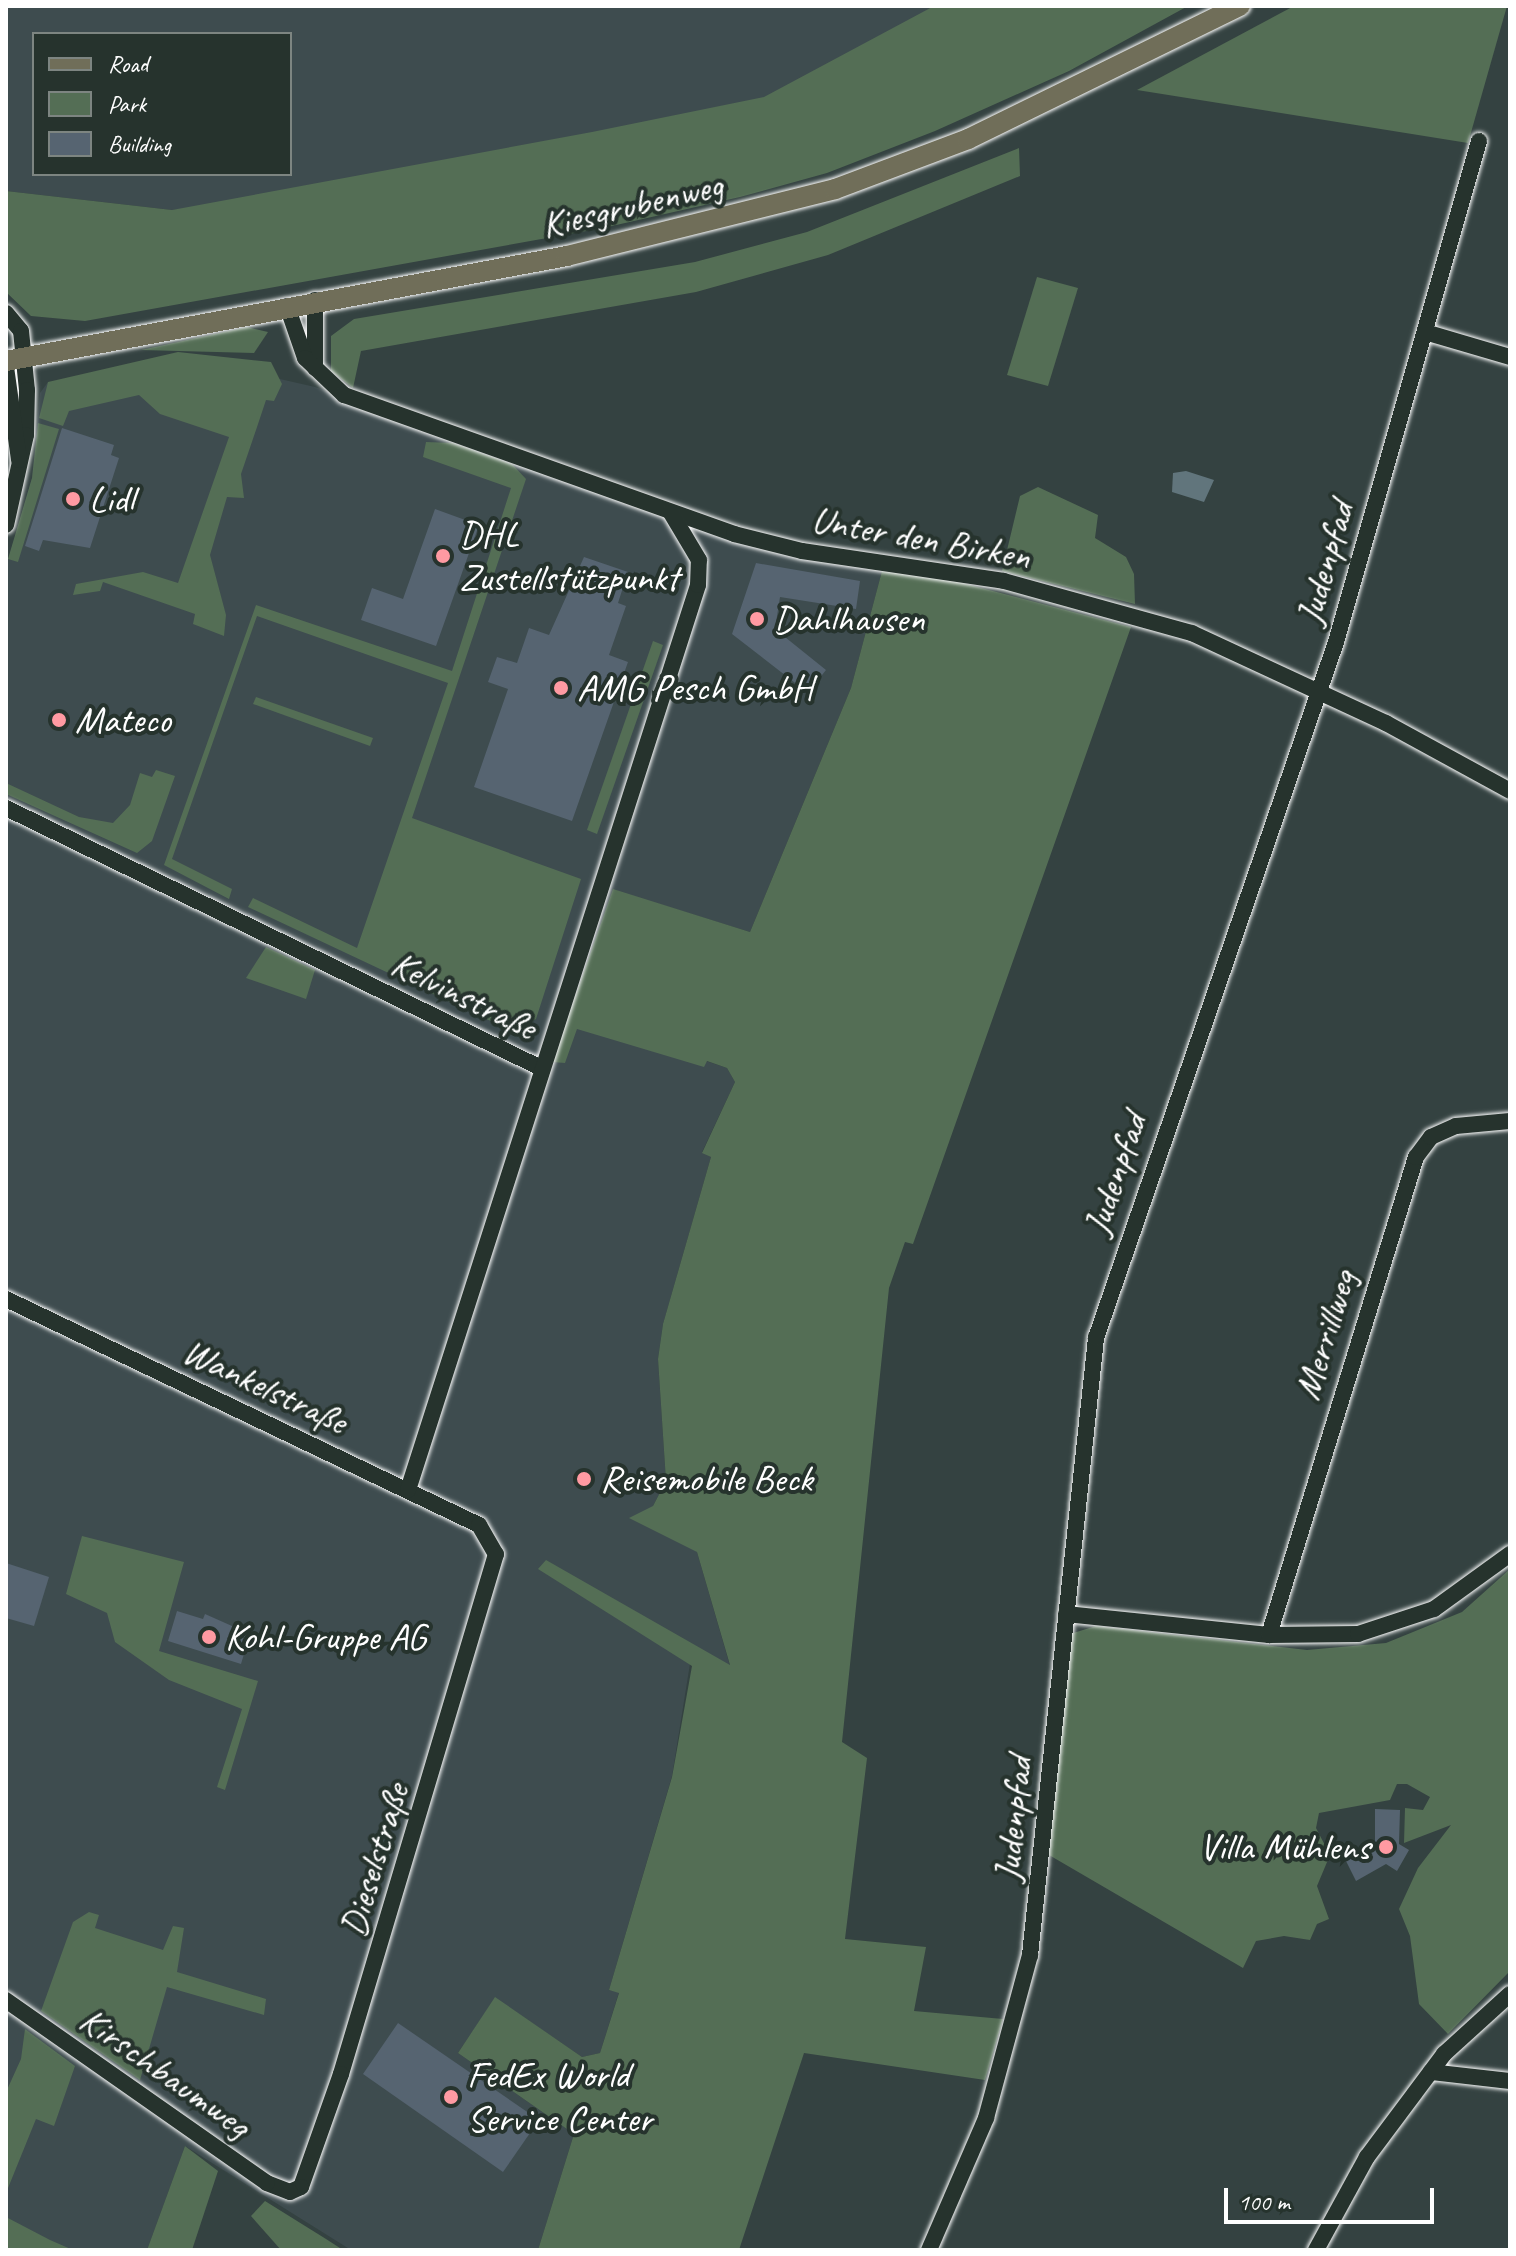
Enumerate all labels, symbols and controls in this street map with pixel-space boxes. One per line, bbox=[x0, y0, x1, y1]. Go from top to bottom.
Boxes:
legend bbox=[32, 32, 292, 176]
text: Road bbox=[108, 49, 148, 79]
text: Park bbox=[108, 89, 146, 119]
text: Building bbox=[108, 129, 171, 159]
street label: Kiesgrubenweg bbox=[537, 162, 727, 248]
place label: Lidl bbox=[89, 476, 134, 522]
marker: Lidl bbox=[64, 490, 82, 508]
street label: Unter den Birken bbox=[808, 496, 1034, 580]
street label: Judenpfad bbox=[1286, 497, 1364, 629]
place label: DHL Zustellstützpunkt bbox=[459, 511, 679, 600]
marker: DHL Zustellstützpunkt bbox=[434, 547, 452, 565]
place label: Dahlhausen bbox=[773, 596, 925, 642]
marker: Dahlhausen bbox=[748, 610, 766, 628]
place label: AMG Pesch GmbH bbox=[577, 665, 812, 711]
marker: AMG Pesch GmbH bbox=[552, 679, 570, 697]
place label: Mateco bbox=[75, 697, 171, 743]
marker: Mateco bbox=[50, 711, 68, 729]
street label: Kelvinstraße bbox=[384, 940, 544, 1050]
street label: Judenpfad bbox=[1073, 1107, 1157, 1241]
street label: Merrillweg bbox=[1284, 1265, 1366, 1405]
street label: Wankelstraße bbox=[176, 1328, 354, 1444]
place label: Reisemobile Beck bbox=[600, 1456, 813, 1502]
marker: Reisemobile Beck bbox=[575, 1470, 593, 1488]
place label: Kohl-Gruppe AG bbox=[225, 1614, 426, 1660]
marker: Kohl-Gruppe AG bbox=[200, 1628, 218, 1646]
street label: Judenpfad bbox=[984, 1754, 1042, 1884]
street label: Dieselstraße bbox=[329, 1778, 419, 1942]
place label: Villa Mühlens bbox=[1199, 1824, 1370, 1870]
marker: Villa Mühlens bbox=[1377, 1838, 1395, 1856]
street label: Kirschbaumweg bbox=[71, 1997, 259, 2147]
place label: FedEx World Service Center bbox=[467, 2052, 652, 2142]
marker: FedEx World Service Center bbox=[442, 2088, 460, 2106]
scale bar bbox=[1228, 2172, 1438, 2222]
text: 100 m bbox=[1238, 2187, 1290, 2217]

